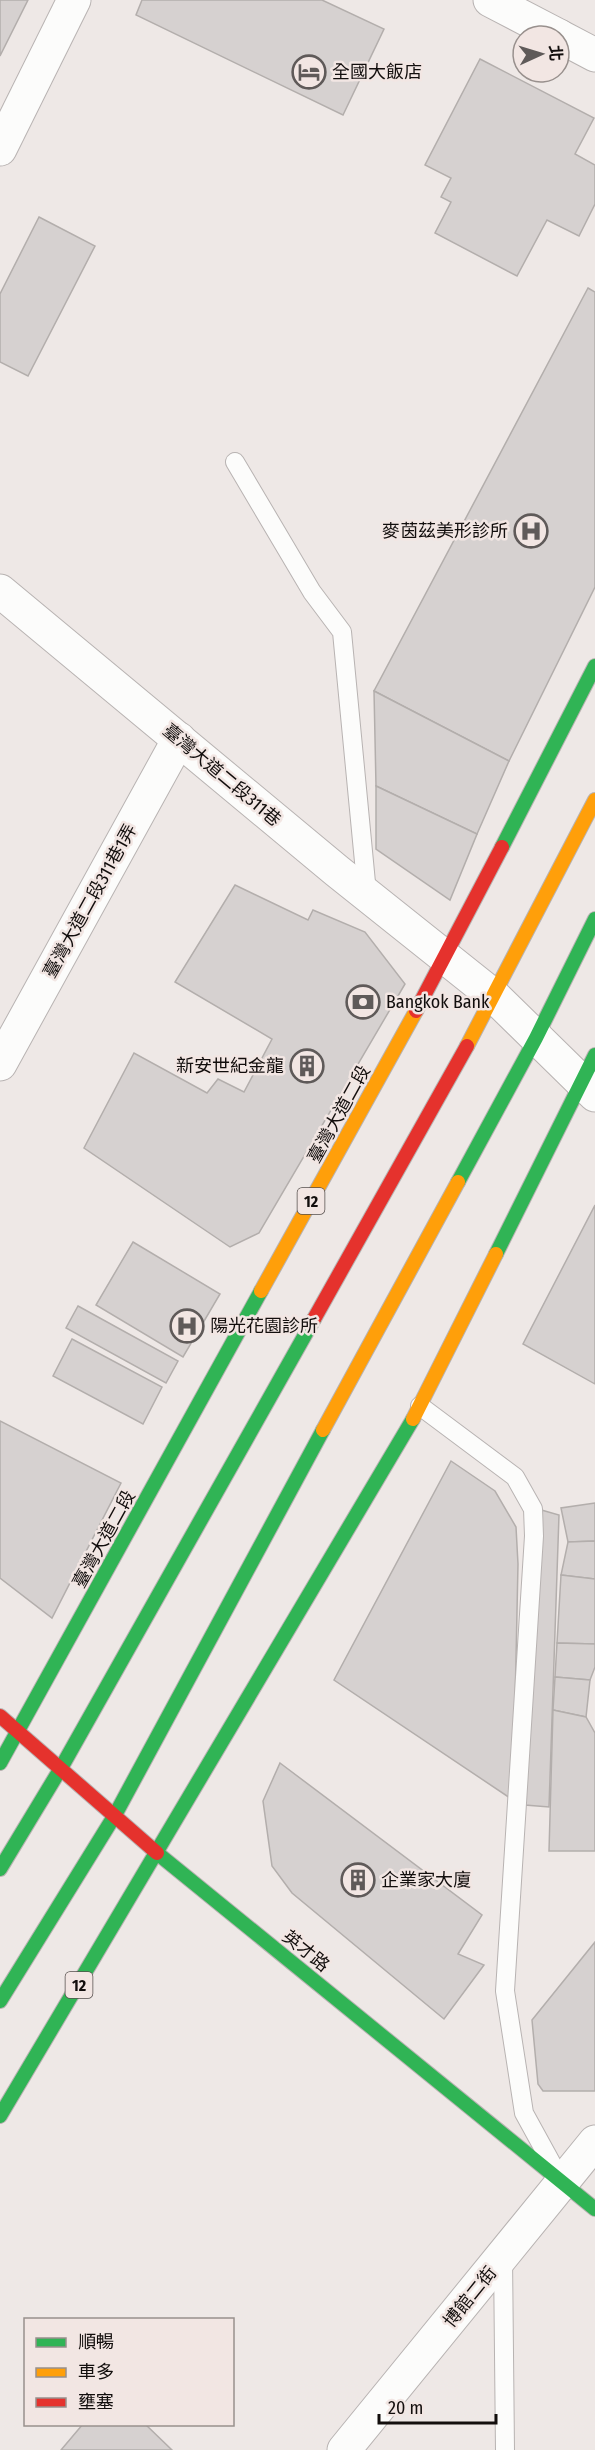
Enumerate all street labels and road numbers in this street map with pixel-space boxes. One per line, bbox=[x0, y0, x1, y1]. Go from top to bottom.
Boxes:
street label: 臺灣大道二段311巷 bbox=[158, 719, 286, 831]
street label: 臺灣大道二段311巷1弄 bbox=[39, 820, 141, 982]
street label: 臺灣大道二段 bbox=[303, 1061, 375, 1167]
road number: 12 bbox=[298, 1188, 324, 1214]
street label: 臺灣大道二段 bbox=[68, 1486, 140, 1592]
street label: 英才路 bbox=[278, 1925, 334, 1977]
road number: 12 bbox=[66, 1972, 92, 1998]
street label: 博館二街 bbox=[439, 2262, 501, 2332]

